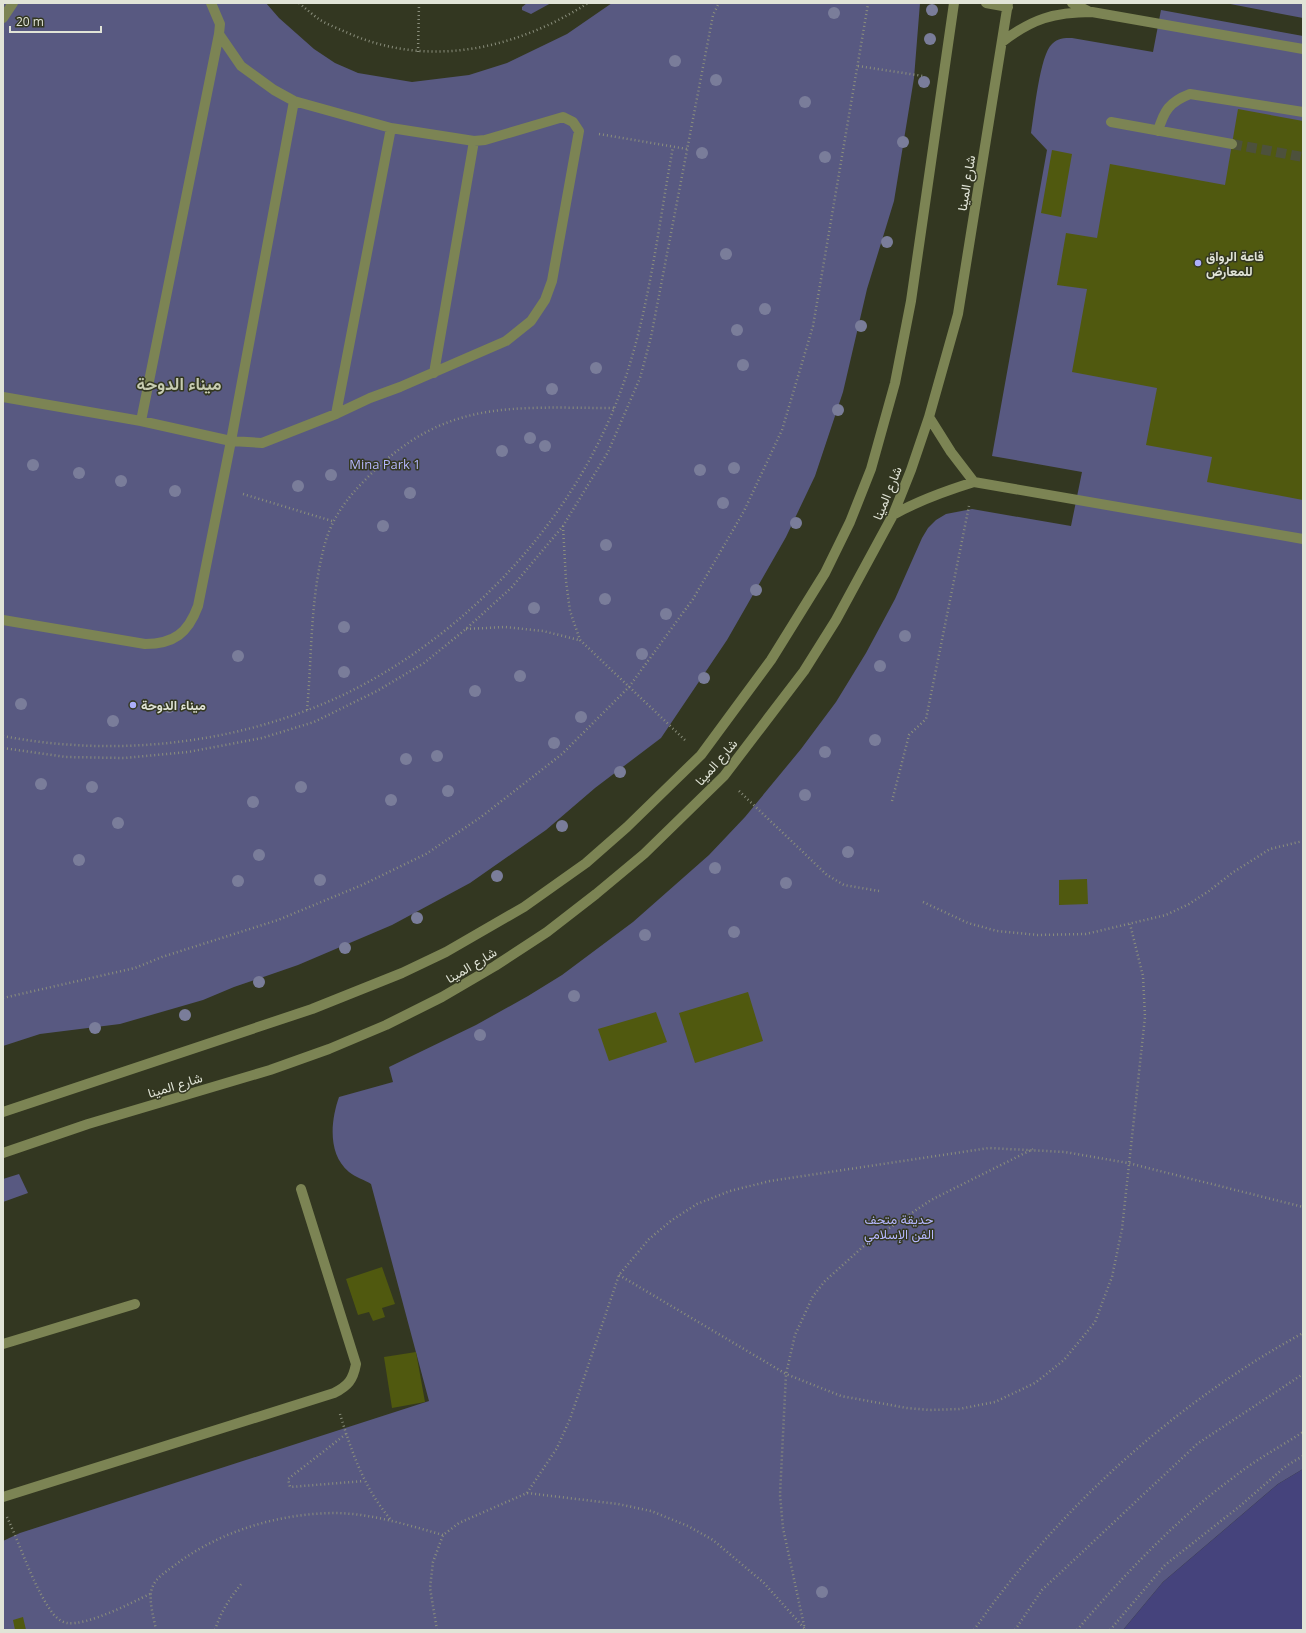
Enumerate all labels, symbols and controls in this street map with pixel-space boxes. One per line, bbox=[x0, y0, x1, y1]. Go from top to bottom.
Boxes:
scale bar bbox=[10, 8, 101, 34]
text: 20 m bbox=[16, 13, 44, 30]
street label: شارع المينا bbox=[953, 154, 980, 212]
place label: قاعة الرواق للمعارض bbox=[1206, 247, 1264, 280]
marker: قاعة الرواق للمعارض bbox=[1193, 258, 1203, 268]
district label: ميناء الدوحة bbox=[137, 372, 221, 395]
park label: Mina Park 1 bbox=[349, 455, 421, 473]
street label: شارع المينا bbox=[868, 464, 907, 523]
place label: ميناء الدوحة bbox=[141, 696, 206, 714]
marker: ميناء الدوحة bbox=[128, 700, 138, 710]
street label: شارع المينا bbox=[691, 735, 742, 790]
street label: شارع المينا bbox=[442, 943, 500, 988]
street label: شارع المينا bbox=[145, 1068, 205, 1103]
park label: حديقة متحف الفن الإسلامي bbox=[864, 1210, 934, 1245]

